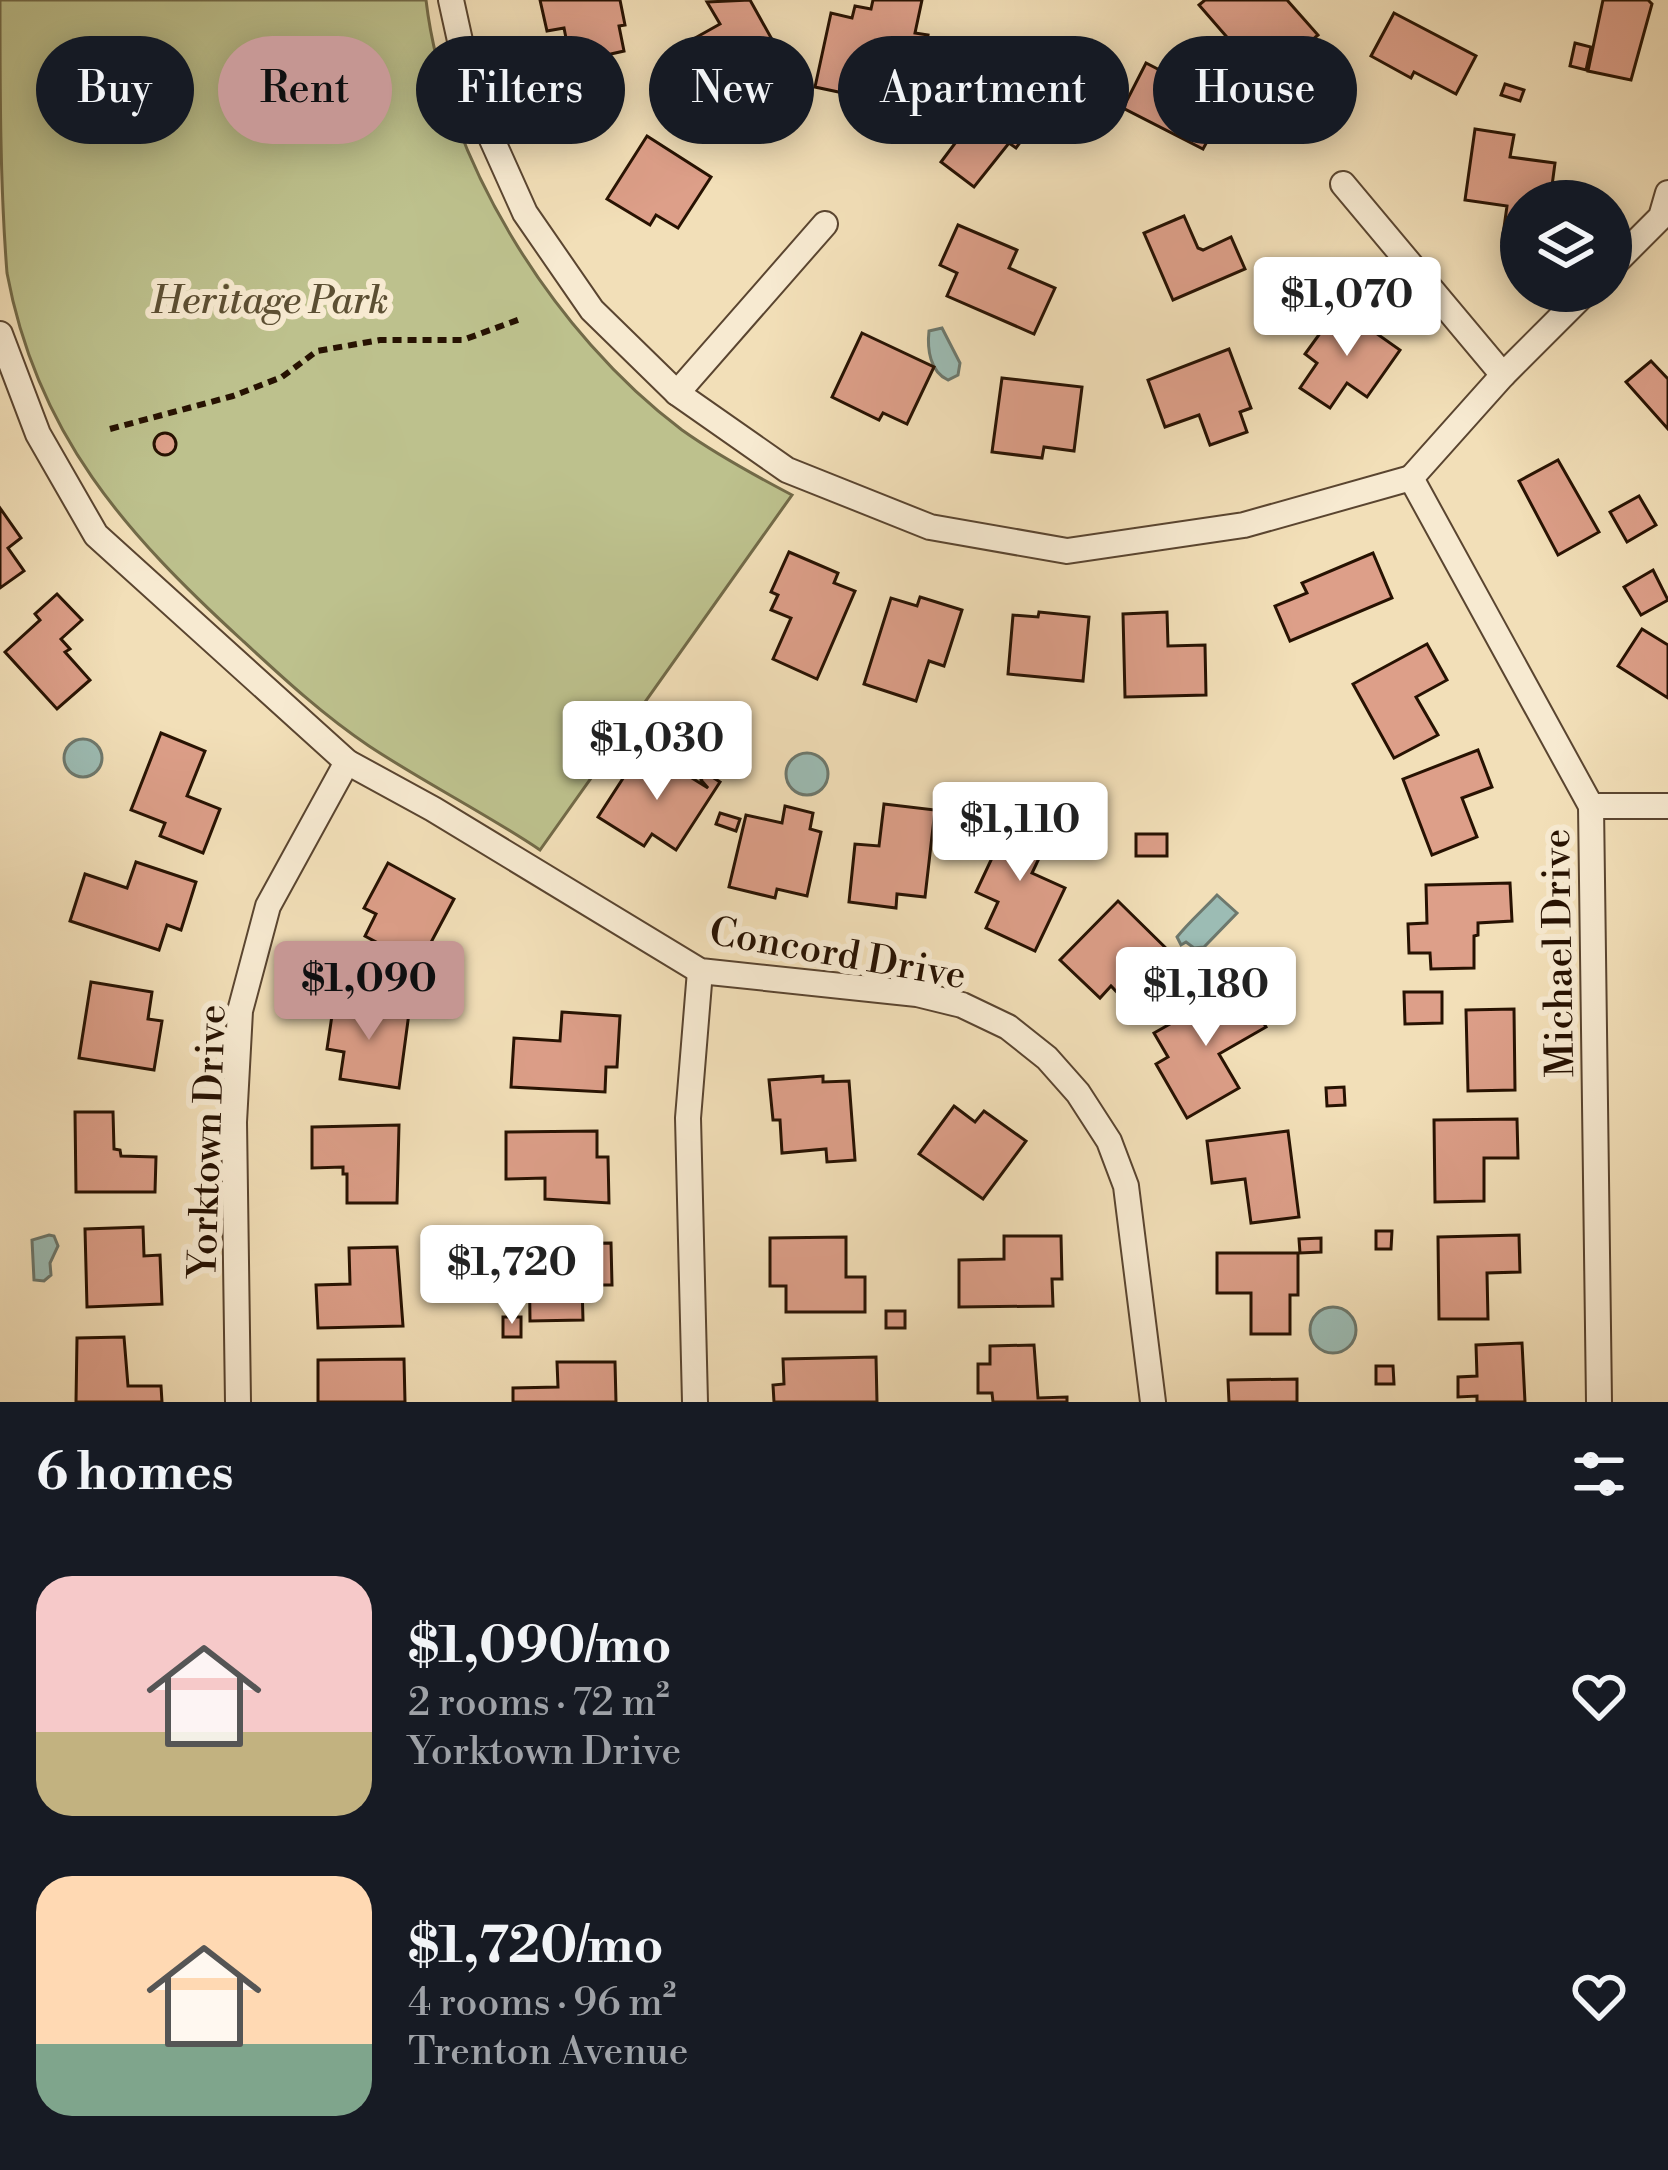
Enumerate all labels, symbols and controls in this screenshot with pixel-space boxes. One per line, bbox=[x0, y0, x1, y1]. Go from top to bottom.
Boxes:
chip: Buy bbox=[36, 36, 194, 144]
chip: Rent bbox=[218, 36, 392, 144]
chip: Filters bbox=[416, 36, 625, 144]
chip: New bbox=[649, 36, 814, 144]
chip: Apartment bbox=[838, 36, 1129, 144]
chip: House bbox=[1153, 36, 1357, 144]
map controls bbox=[1500, 180, 1632, 312]
button: layers bbox=[1500, 180, 1632, 312]
pin: $1,070 bbox=[1249, 257, 1445, 359]
text: $1,070 bbox=[1281, 271, 1413, 320]
park label: Heritage Park bbox=[150, 277, 389, 326]
pin: $1,030 bbox=[559, 701, 755, 803]
text: $1,030 bbox=[590, 715, 724, 764]
pin: $1,110 bbox=[922, 782, 1118, 884]
text: $1,110 bbox=[960, 796, 1080, 845]
street label: Michael Drive bbox=[1533, 828, 1586, 1078]
street label: Concord Drive bbox=[705, 908, 970, 1001]
pin: $1,090 bbox=[271, 941, 467, 1043]
pin: $1,180 bbox=[1108, 947, 1304, 1049]
text: $1,090 bbox=[301, 955, 437, 1004]
text: $1,180 bbox=[1143, 961, 1269, 1010]
street label: Yorktown Drive bbox=[179, 1004, 238, 1280]
pin: $1,720 bbox=[414, 1225, 610, 1327]
text: $1,720 bbox=[447, 1239, 577, 1288]
icon: filters bbox=[1566, 1441, 1632, 1507]
text: 6 homes bbox=[36, 1442, 234, 1506]
text: $1,090/mo bbox=[408, 1615, 672, 1679]
icon: home bbox=[132, 1624, 276, 1768]
icon: heart bbox=[1566, 1663, 1632, 1729]
text: 2 rooms · 72 m² bbox=[408, 1679, 670, 1728]
text: Yorktown Drive bbox=[408, 1728, 681, 1777]
text: $1,720/mo bbox=[408, 1915, 663, 1979]
icon: home bbox=[132, 1924, 276, 2068]
icon: heart bbox=[1566, 1963, 1632, 2029]
text: 4 rooms · 96 m² bbox=[408, 1979, 676, 2028]
text: Trenton Avenue bbox=[408, 2028, 688, 2077]

